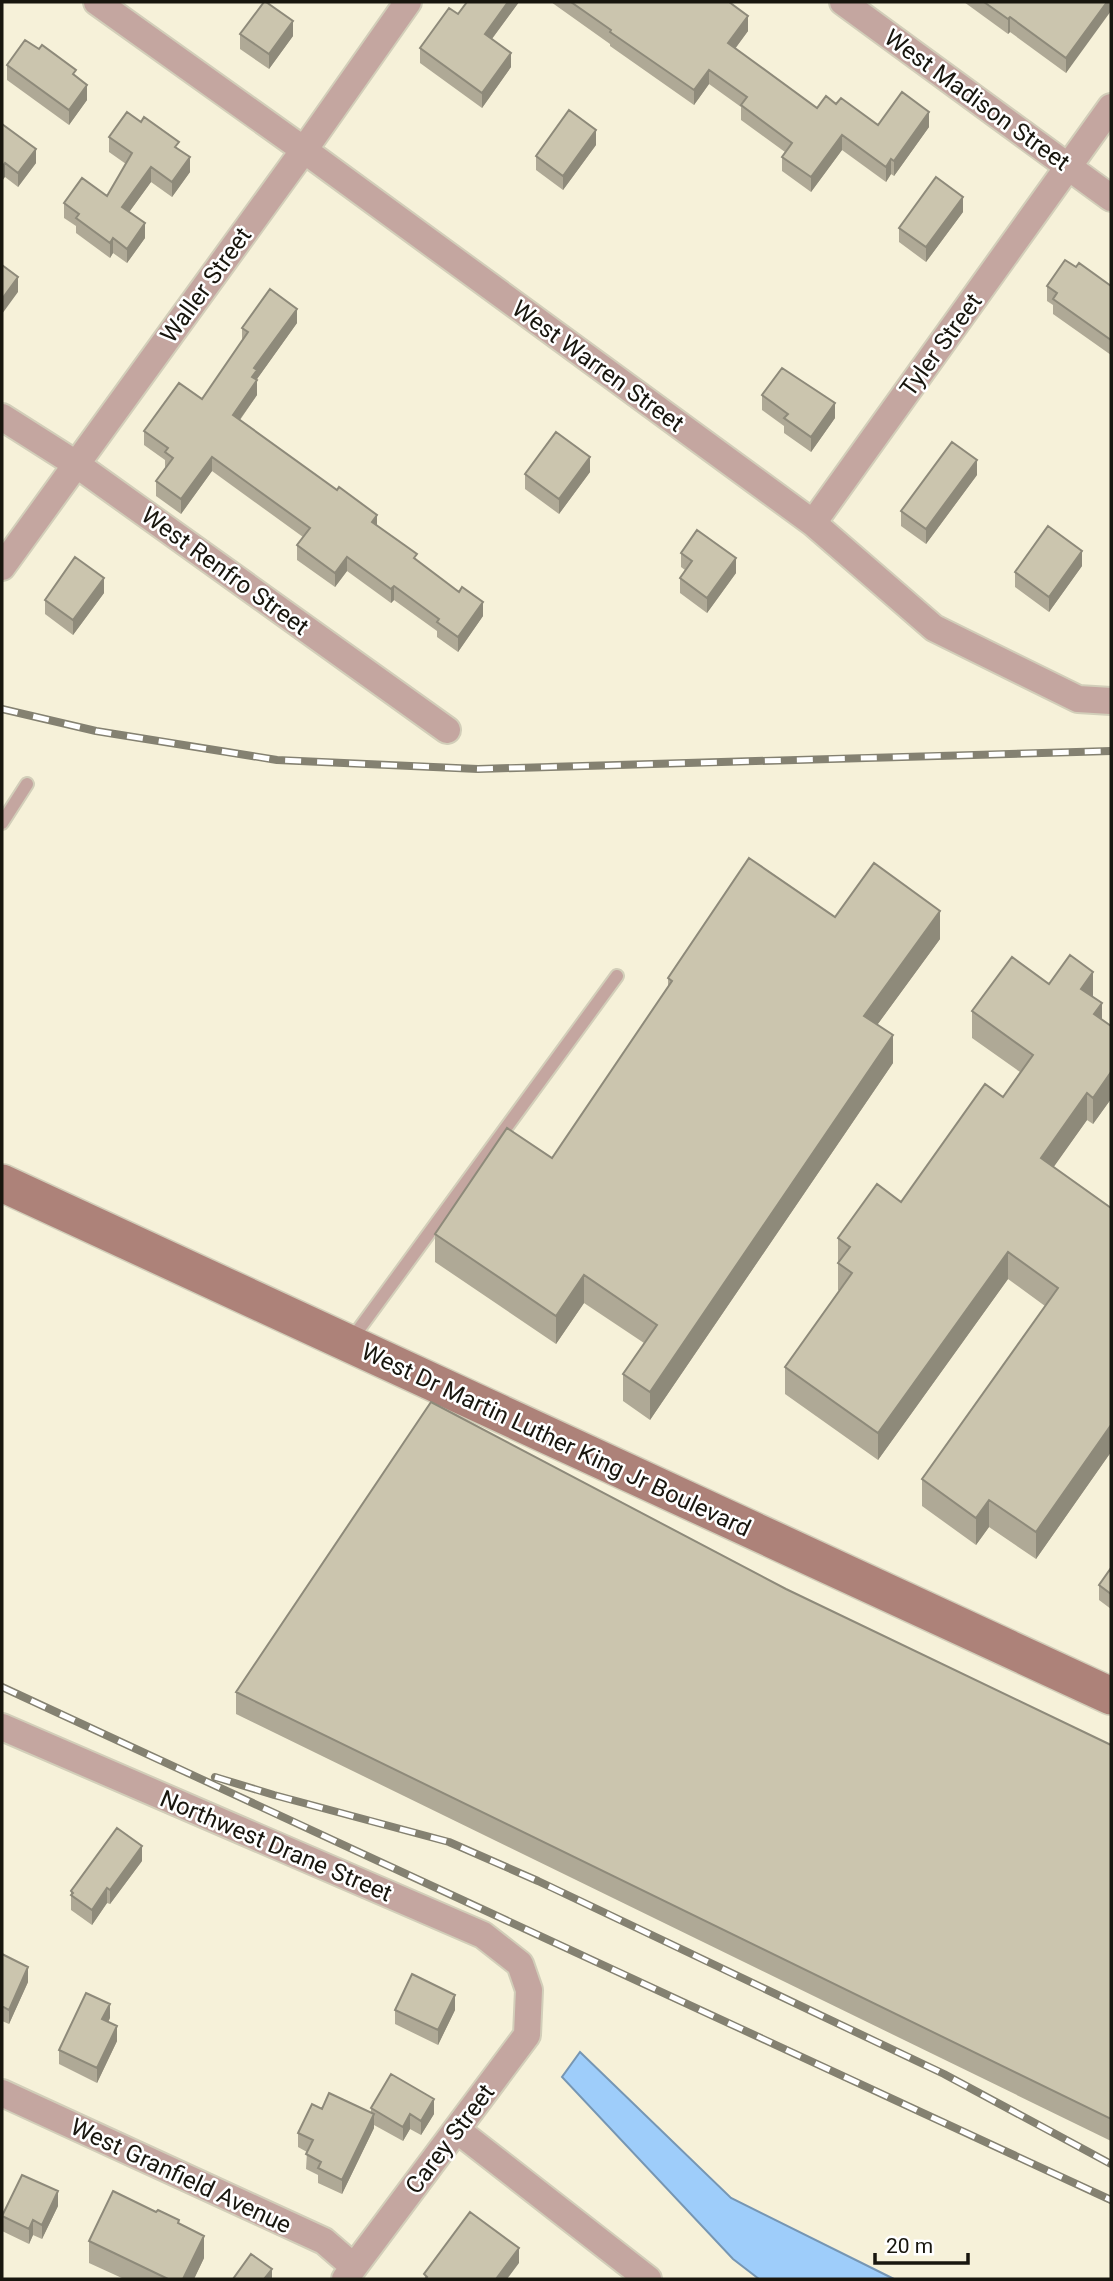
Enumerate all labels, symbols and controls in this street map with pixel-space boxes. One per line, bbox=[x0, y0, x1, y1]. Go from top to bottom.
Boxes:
street label: West Madison Street bbox=[879, 23, 1075, 177]
street label: Waller Street bbox=[155, 222, 257, 348]
street label: Tyler Street bbox=[894, 288, 988, 402]
street label: West Warren Street bbox=[507, 294, 689, 438]
street label: West Renfro Street bbox=[136, 501, 314, 641]
street label: West Dr Martin Luther King Jr Boulevard bbox=[357, 1337, 755, 1543]
street label: Northwest Drane Street bbox=[156, 1784, 396, 1908]
street label: Carey Street bbox=[400, 2079, 500, 2199]
street label: West Granfield Avenue bbox=[66, 2113, 296, 2239]
scale bar bbox=[875, 2222, 968, 2266]
text: 20 m bbox=[886, 2234, 933, 2258]

